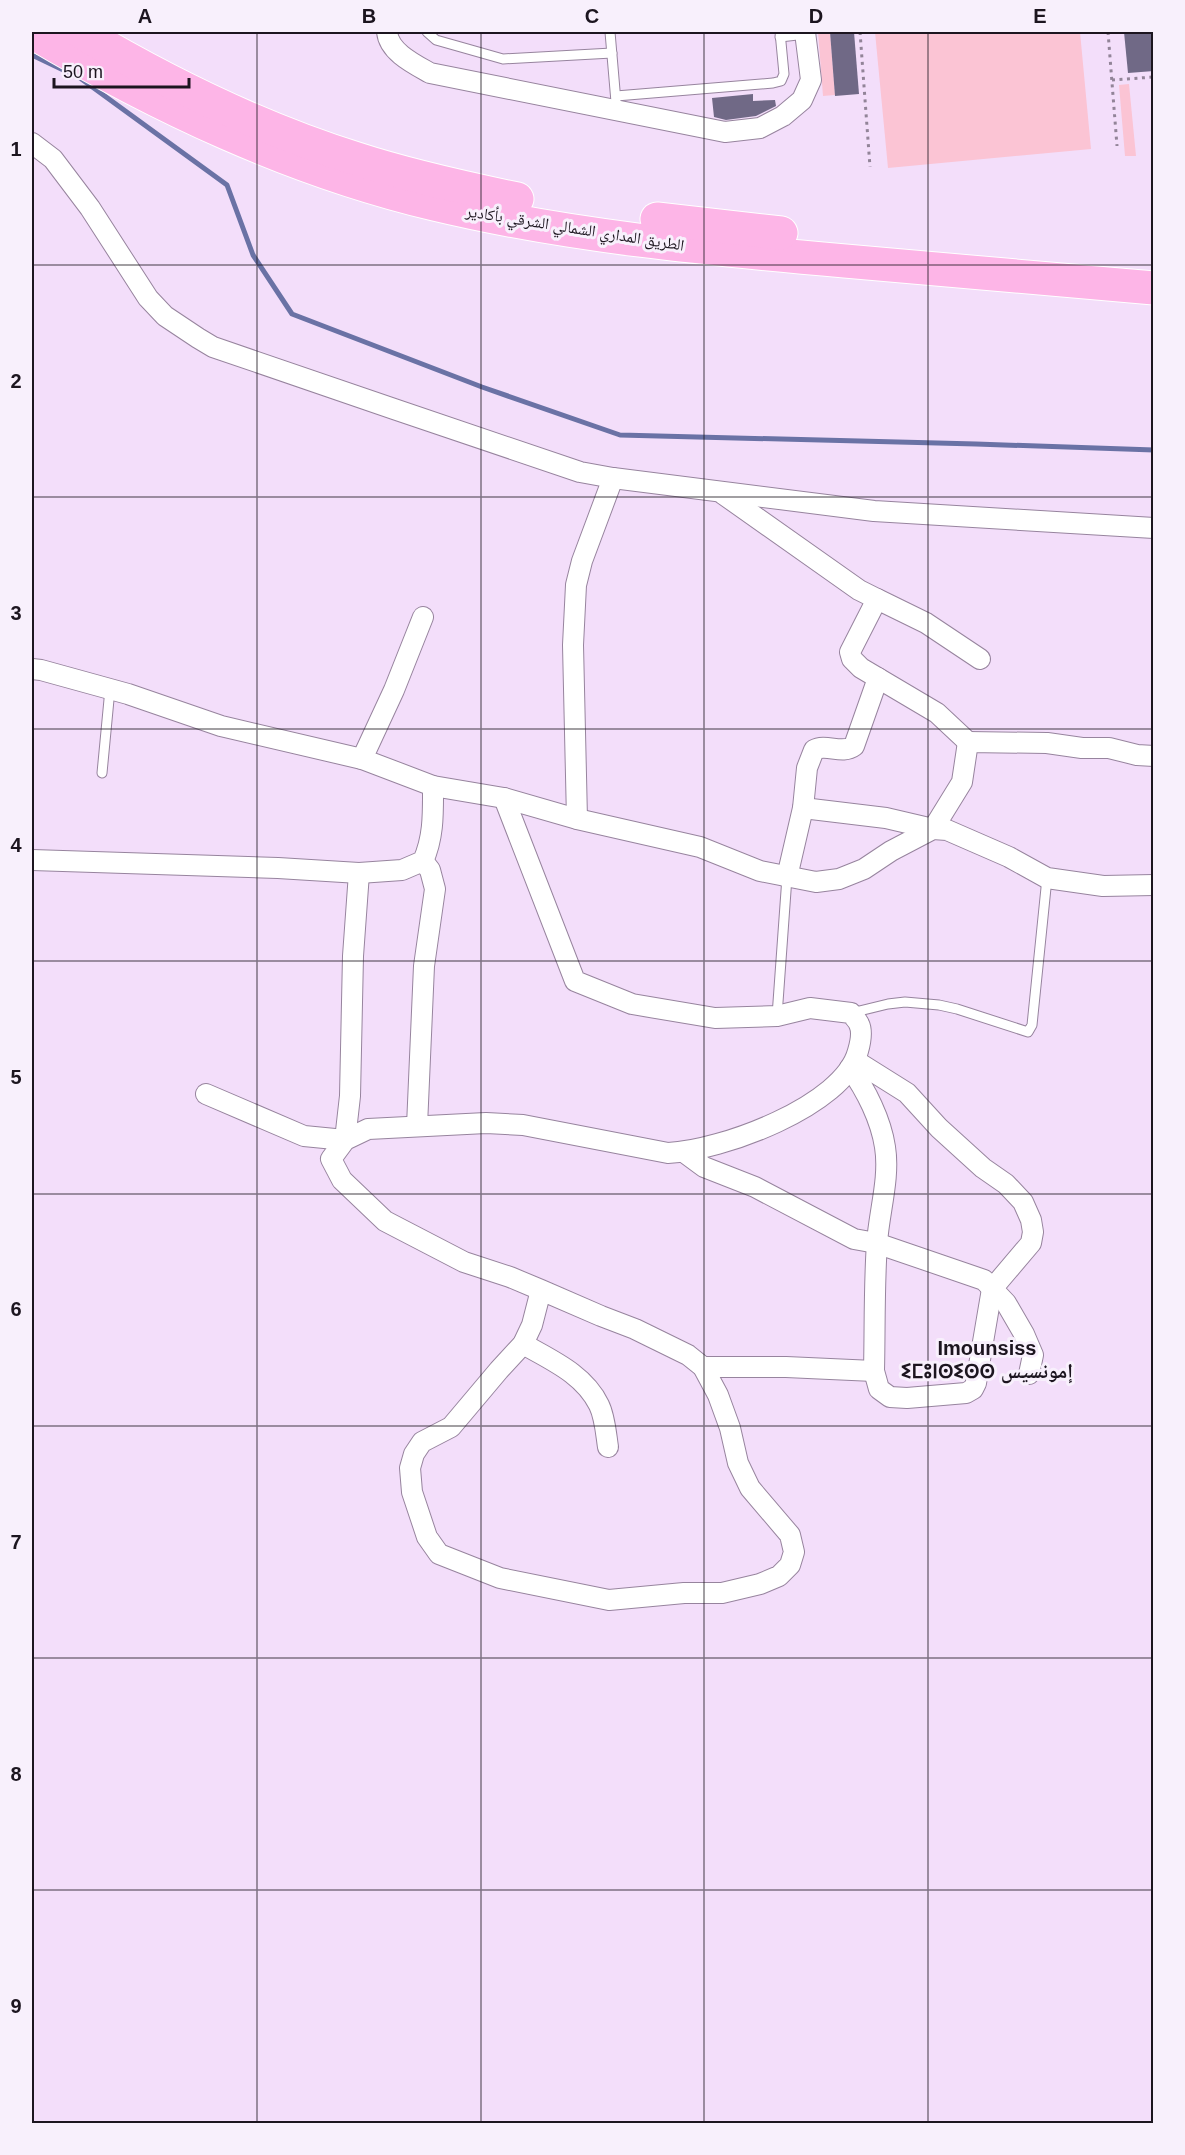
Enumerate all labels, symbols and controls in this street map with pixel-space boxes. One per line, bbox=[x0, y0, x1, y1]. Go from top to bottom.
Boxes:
text: A bbox=[138, 5, 152, 27]
text: B bbox=[362, 5, 376, 27]
text: C bbox=[585, 5, 599, 27]
text: D bbox=[809, 5, 823, 27]
text: E bbox=[1033, 5, 1047, 27]
scale bar bbox=[54, 51, 189, 89]
text: 50 m bbox=[63, 62, 103, 82]
text: 1 bbox=[10, 138, 22, 160]
street label: الطريق المداري الشمالي الشرقي بأكادير bbox=[463, 201, 686, 258]
text: 2 bbox=[10, 370, 22, 392]
text: 3 bbox=[10, 602, 22, 624]
text: 4 bbox=[10, 834, 22, 856]
text: 5 bbox=[10, 1066, 22, 1088]
text: 6 bbox=[10, 1298, 22, 1320]
district label: Imounsiss ⵉⵎⵓⵏⵙⵉⵙⵙ إمونسيس bbox=[901, 1337, 1073, 1384]
text: 7 bbox=[10, 1531, 22, 1553]
text: 8 bbox=[10, 1763, 22, 1785]
text: 9 bbox=[10, 1995, 22, 2017]

